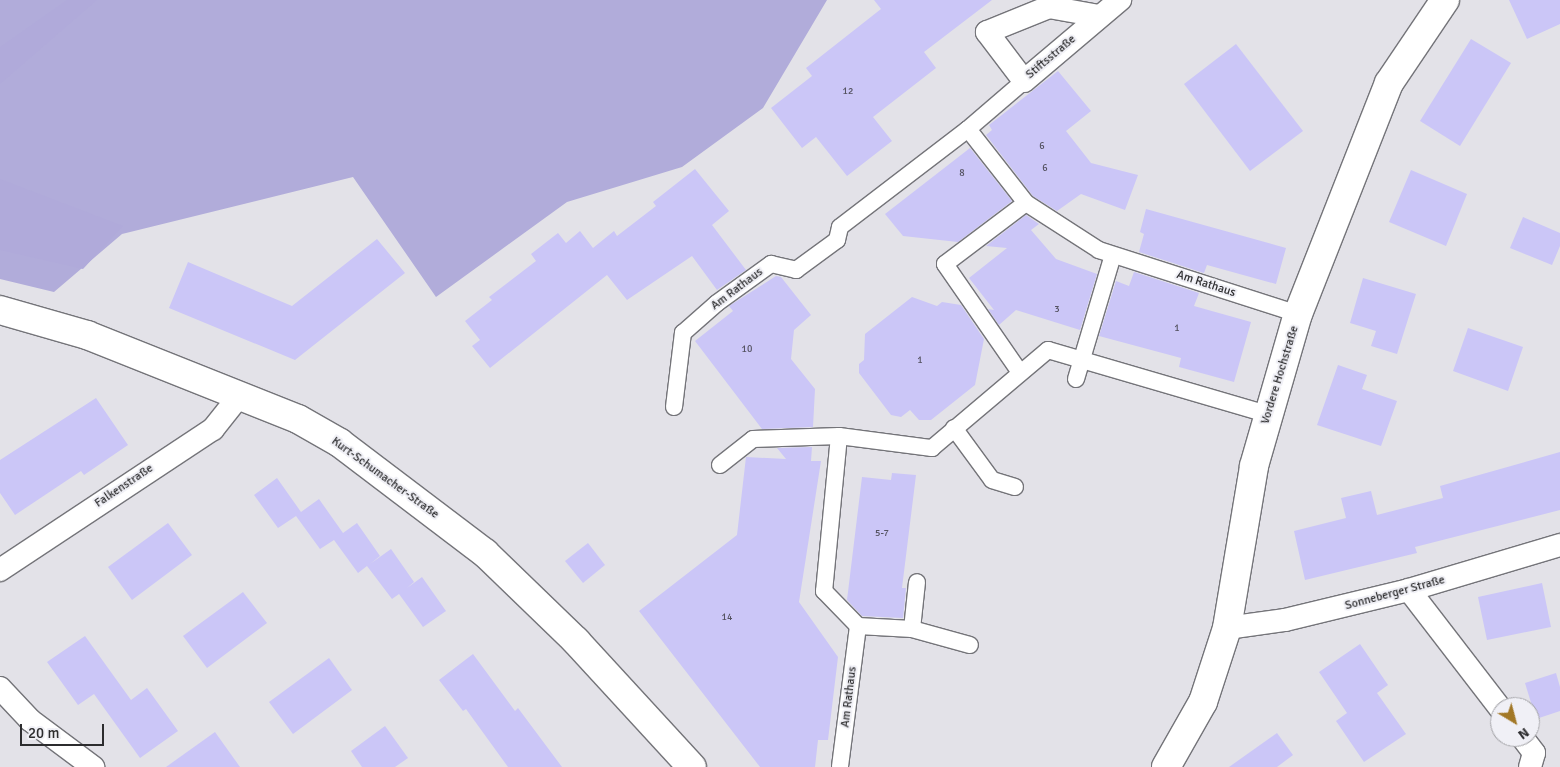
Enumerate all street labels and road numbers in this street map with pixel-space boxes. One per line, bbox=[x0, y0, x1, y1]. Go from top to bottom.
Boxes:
street label: Stiftsstraße bbox=[1023, 32, 1079, 82]
street label: Am Rathaus bbox=[708, 265, 766, 313]
street label: Am Rathaus bbox=[1175, 268, 1237, 300]
street label: Vordere Hochstraße bbox=[1258, 324, 1302, 426]
street label: Kurt-Schumacher-Straße bbox=[329, 434, 441, 522]
street label: Falkenstraße bbox=[92, 461, 156, 511]
street label: Sonneberger Straße bbox=[1343, 573, 1447, 613]
street label: Am Rathaus bbox=[838, 666, 860, 728]

